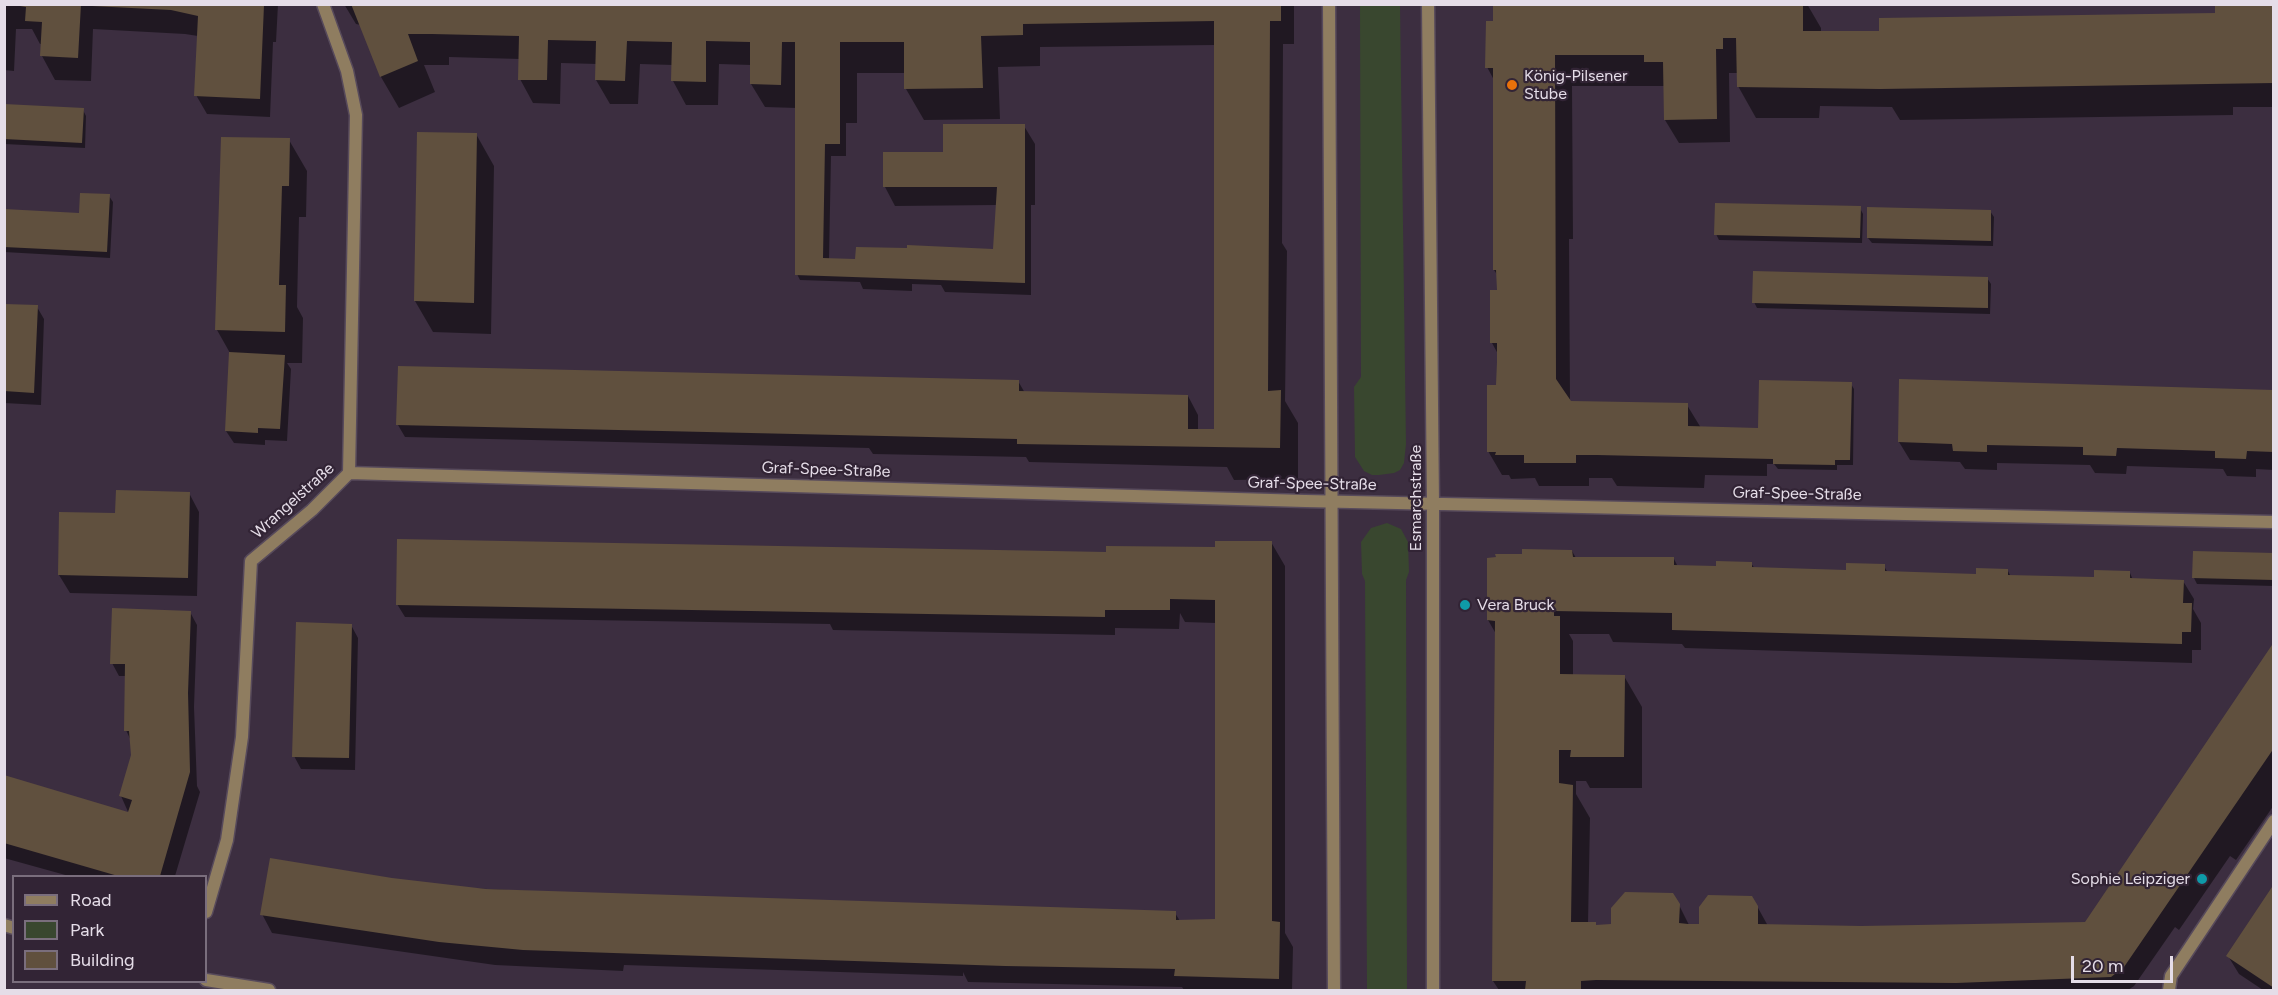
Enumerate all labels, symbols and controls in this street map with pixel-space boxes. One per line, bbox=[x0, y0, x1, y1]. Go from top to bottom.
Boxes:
place label: König-Pilsener Stube bbox=[1524, 66, 1627, 104]
marker: König-Pilsener Stube bbox=[1505, 78, 1519, 92]
street label: Esmarchstraße bbox=[1406, 445, 1426, 551]
street label: Graf-Spee-Straße bbox=[761, 458, 891, 482]
street label: Wrangelstraße bbox=[248, 459, 338, 543]
street label: Graf-Spee-Straße bbox=[1247, 473, 1377, 495]
street label: Graf-Spee-Straße bbox=[1732, 483, 1862, 505]
place label: Vera Bruck bbox=[1477, 595, 1554, 615]
marker: Vera Bruck bbox=[1458, 598, 1472, 612]
place label: Sophie Leipziger bbox=[2071, 869, 2190, 889]
marker: Sophie Leipziger bbox=[2195, 872, 2209, 886]
legend bbox=[12, 875, 207, 983]
text: Road bbox=[70, 889, 111, 911]
text: Park bbox=[70, 919, 104, 941]
scale bar bbox=[2074, 944, 2176, 982]
text: Building bbox=[70, 949, 135, 971]
text: 20 m bbox=[2082, 955, 2123, 977]

